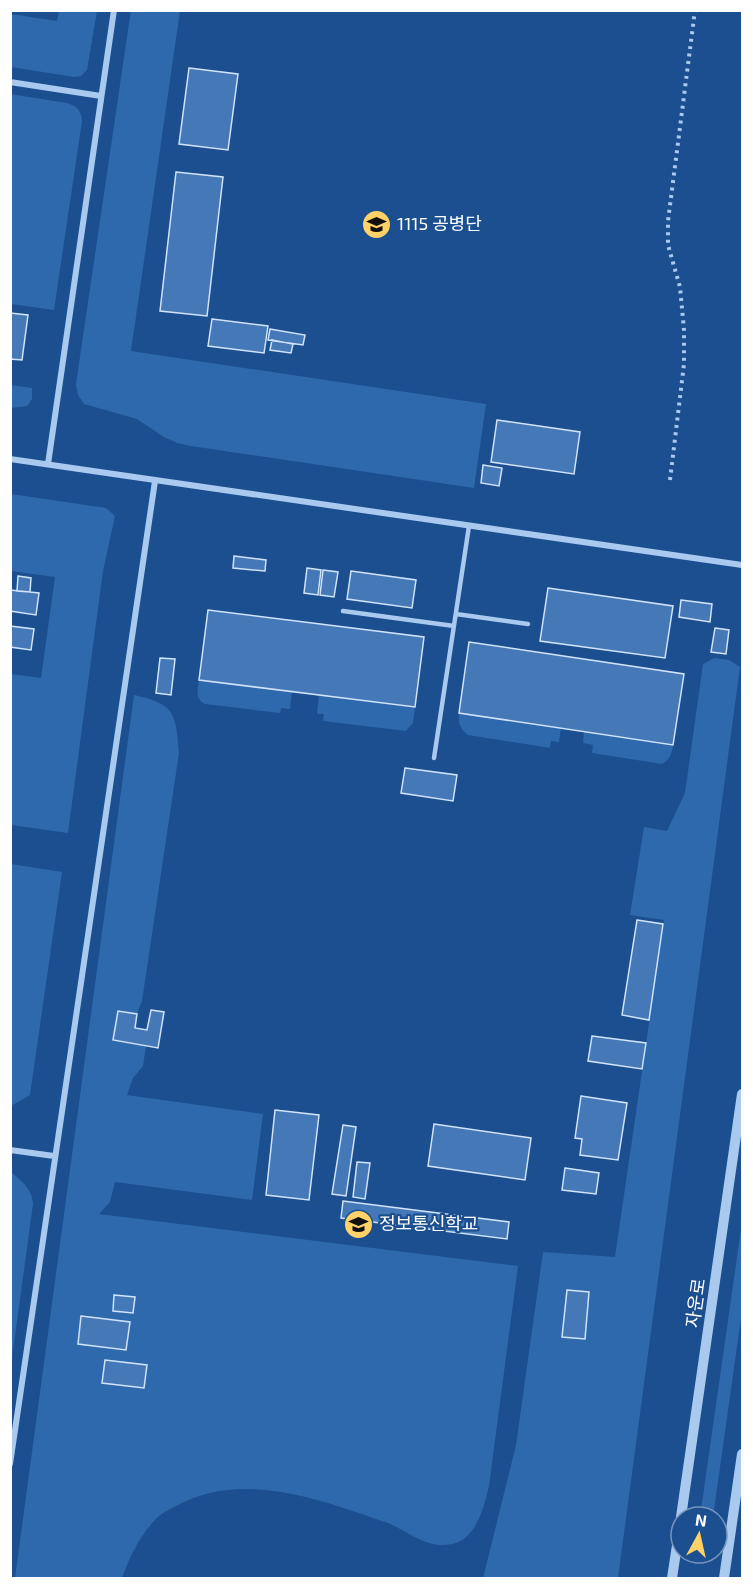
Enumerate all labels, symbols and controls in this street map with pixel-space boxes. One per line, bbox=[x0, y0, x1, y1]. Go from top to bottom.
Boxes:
school or university icon: 1115 공병단 bbox=[360, 208, 392, 240]
place label: 1115 공병단 bbox=[397, 212, 482, 234]
school or university icon: 정보통신학교 bbox=[342, 1208, 374, 1240]
place label: 정보통신학교 bbox=[379, 1212, 478, 1234]
street label: 자운로 bbox=[681, 1277, 709, 1329]
north arrow bbox=[669, 1505, 729, 1565]
text: N bbox=[694, 1509, 708, 1530]

